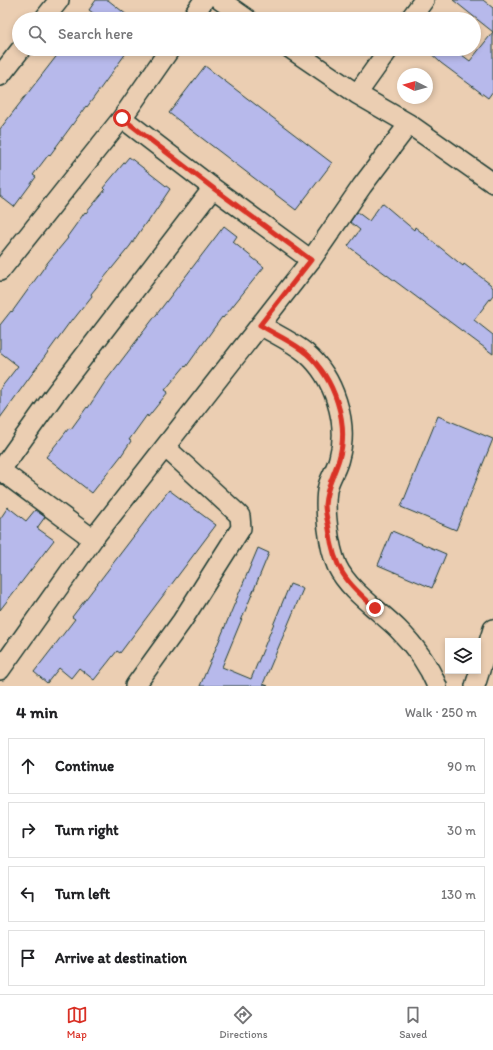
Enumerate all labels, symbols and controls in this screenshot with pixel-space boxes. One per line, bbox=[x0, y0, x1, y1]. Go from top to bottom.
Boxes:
search box bbox=[12, 12, 481, 56]
icon: search bbox=[26, 23, 48, 45]
text: Search here bbox=[58, 25, 133, 43]
north arrow bbox=[397, 68, 433, 104]
route start bbox=[113, 109, 131, 127]
route end bbox=[366, 599, 384, 617]
map controls bbox=[445, 638, 481, 674]
button: layers bbox=[445, 638, 481, 674]
text: 4 min bbox=[16, 702, 58, 722]
text: Walk · 250 m bbox=[405, 705, 477, 720]
icon: ahead bbox=[17, 755, 39, 777]
text: Continue bbox=[55, 757, 114, 775]
text: 90 m bbox=[447, 759, 476, 774]
icon: right bbox=[17, 819, 39, 841]
text: Turn right bbox=[55, 821, 119, 839]
text: 30 m bbox=[447, 823, 476, 838]
icon: left bbox=[17, 883, 39, 905]
text: Turn left bbox=[55, 885, 110, 903]
text: 130 m bbox=[441, 887, 476, 902]
icon: arrive bbox=[17, 947, 39, 969]
text: Arrive at destination bbox=[55, 949, 187, 967]
tab: Map bbox=[66, 1004, 88, 1041]
tab: Directions bbox=[219, 1004, 268, 1041]
tab: Saved bbox=[399, 1004, 427, 1041]

